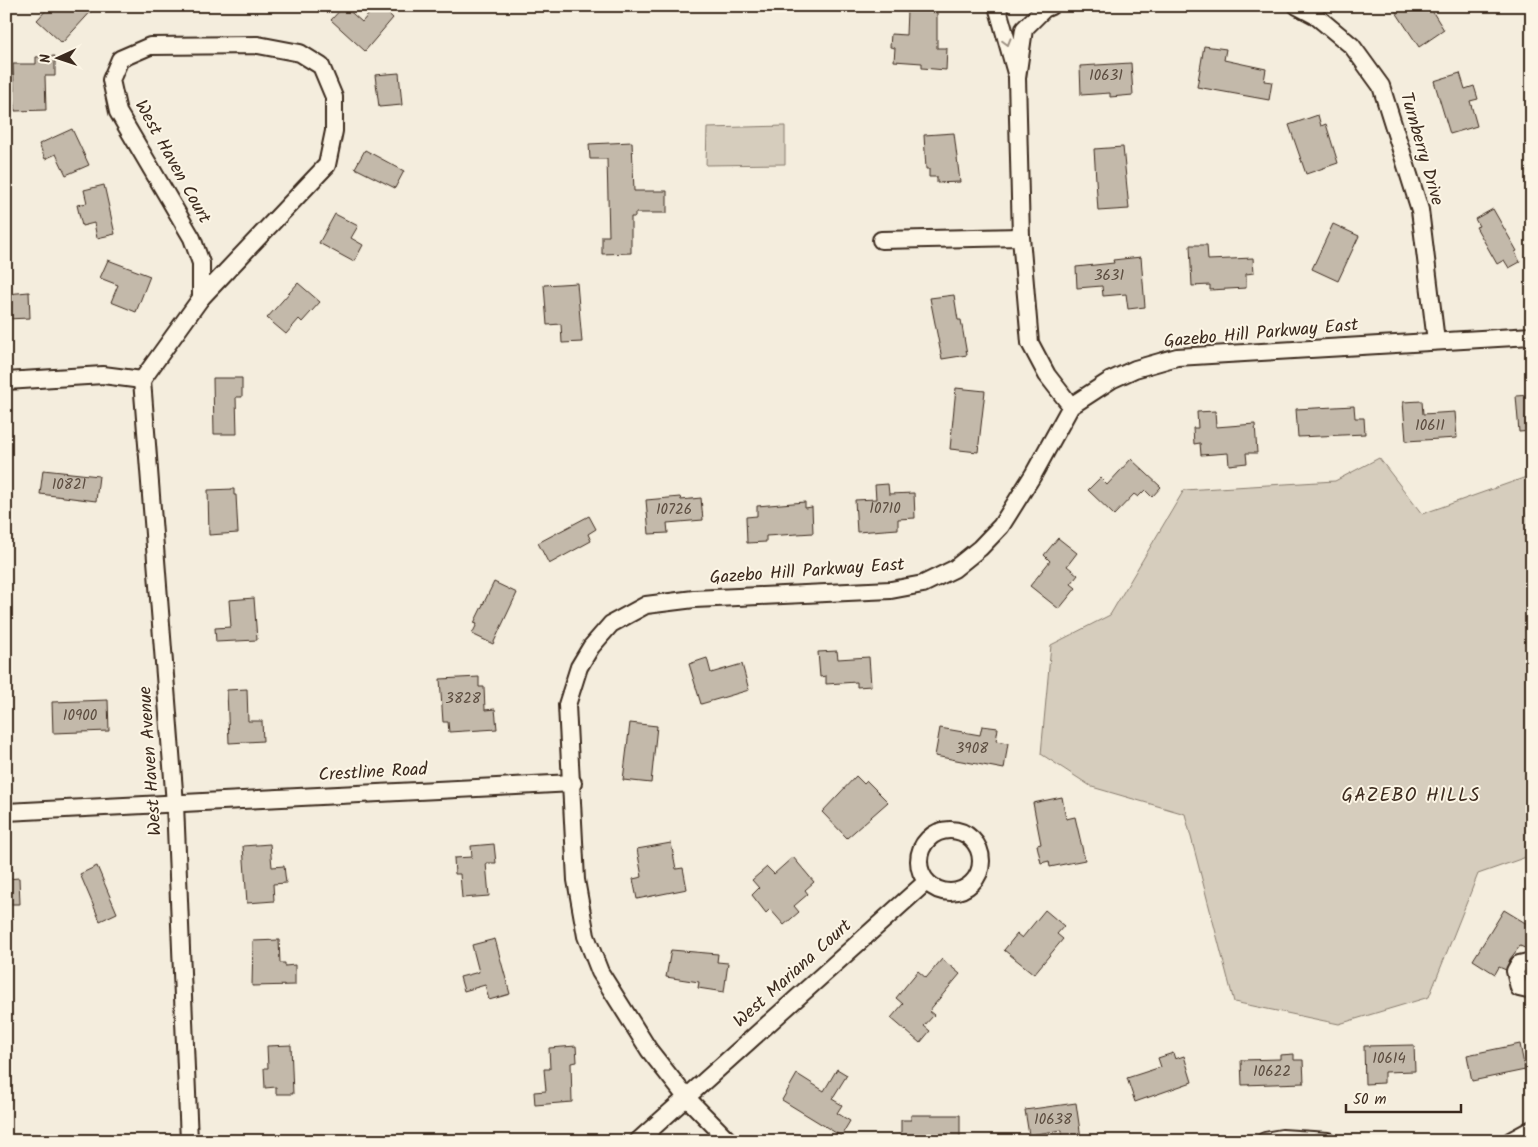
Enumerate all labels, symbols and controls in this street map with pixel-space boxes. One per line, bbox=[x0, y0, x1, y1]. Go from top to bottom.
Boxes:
north arrow bbox=[32, 32, 82, 82]
one-way arrow bbox=[1001, 37, 1011, 45]
text: N bbox=[35, 53, 57, 64]
house number: 10631 bbox=[1089, 64, 1123, 88]
street label: Turnberry Drive bbox=[1391, 89, 1451, 209]
street label: West Haven Court bbox=[126, 95, 219, 230]
house number: 3631 bbox=[1094, 264, 1124, 288]
street label: Gazebo Hill Parkway East bbox=[1163, 311, 1360, 357]
house number: 10611 bbox=[1415, 414, 1445, 438]
house number: 10821 bbox=[52, 473, 87, 497]
house number: 10710 bbox=[869, 497, 901, 521]
house number: 10726 bbox=[656, 498, 692, 522]
street label: Gazebo Hill Parkway East bbox=[709, 551, 906, 593]
street label: West Haven Avenue bbox=[131, 685, 171, 837]
house number: 3828 bbox=[445, 687, 482, 711]
house number: 10900 bbox=[63, 704, 98, 728]
house number: 3908 bbox=[956, 737, 989, 761]
street label: Crestline Road bbox=[318, 756, 429, 790]
district label: GAZEBO HILLS bbox=[1342, 781, 1480, 811]
street label: West Mariana Court bbox=[727, 912, 860, 1035]
house number: 10614 bbox=[1372, 1047, 1406, 1071]
house number: 10622 bbox=[1253, 1060, 1291, 1084]
scale bar bbox=[1346, 1082, 1460, 1114]
text: 50 m bbox=[1353, 1088, 1387, 1112]
house number: 10638 bbox=[1034, 1108, 1073, 1132]

